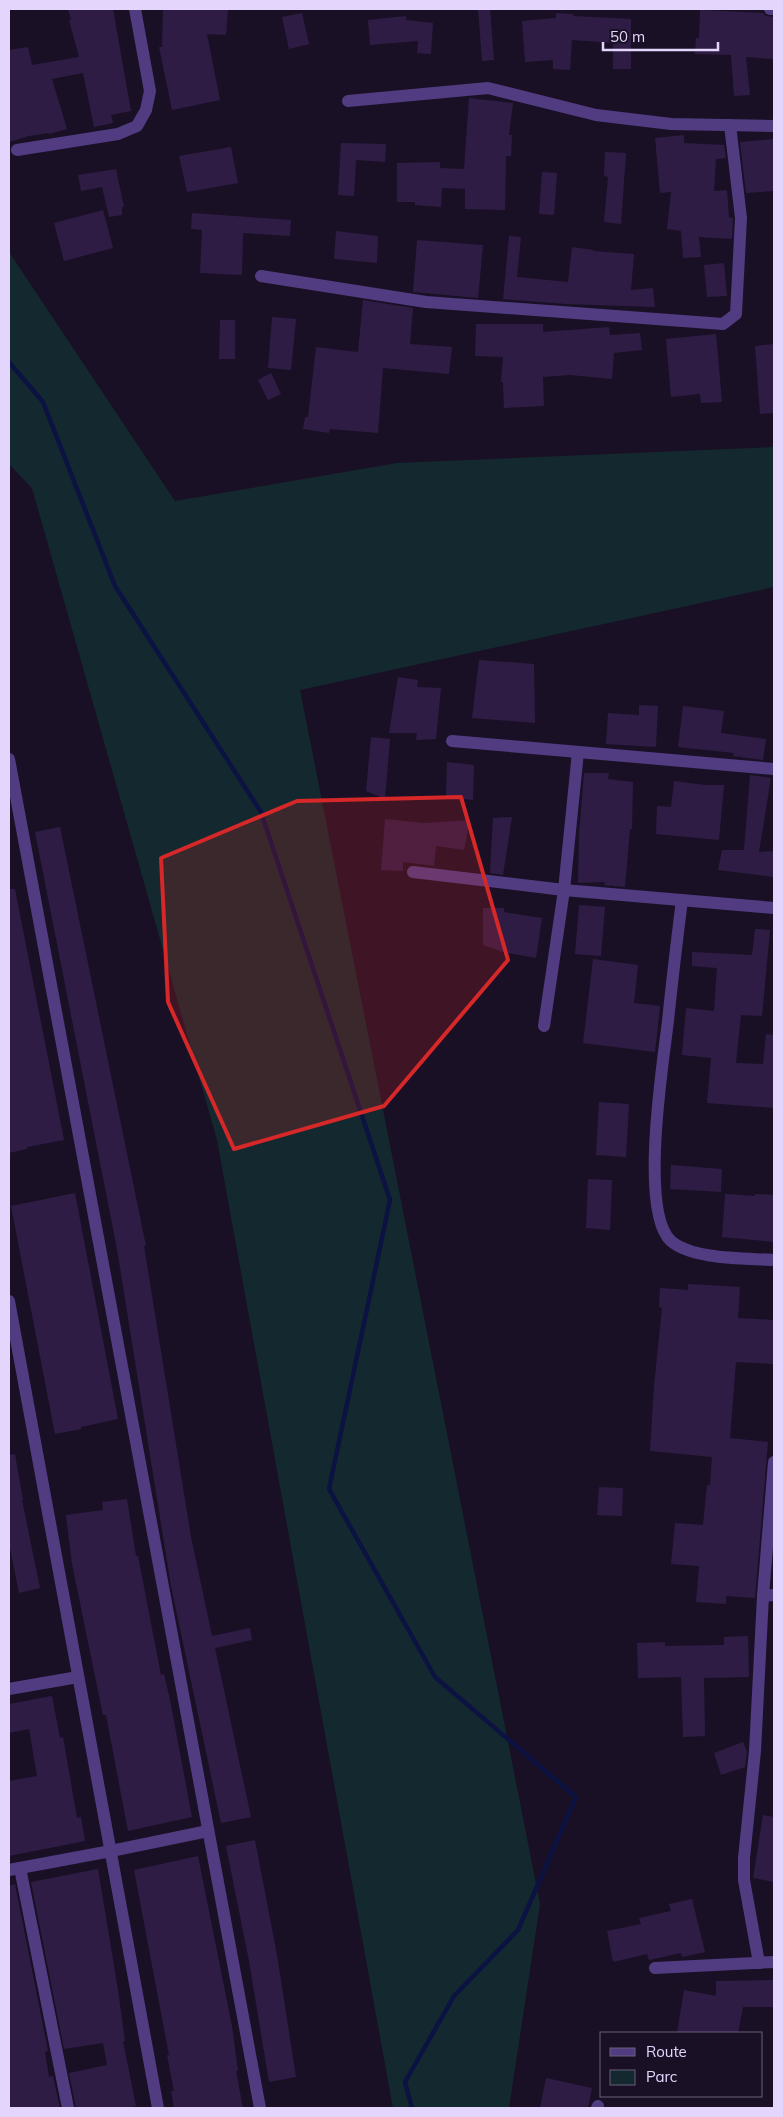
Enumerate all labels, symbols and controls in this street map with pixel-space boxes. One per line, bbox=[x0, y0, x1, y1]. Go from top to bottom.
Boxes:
scale bar bbox=[603, 20, 718, 52]
text: 50 m bbox=[610, 27, 645, 46]
legend bbox=[600, 2032, 763, 2097]
text: Route bbox=[646, 2042, 687, 2061]
text: Parc bbox=[646, 2067, 677, 2086]

